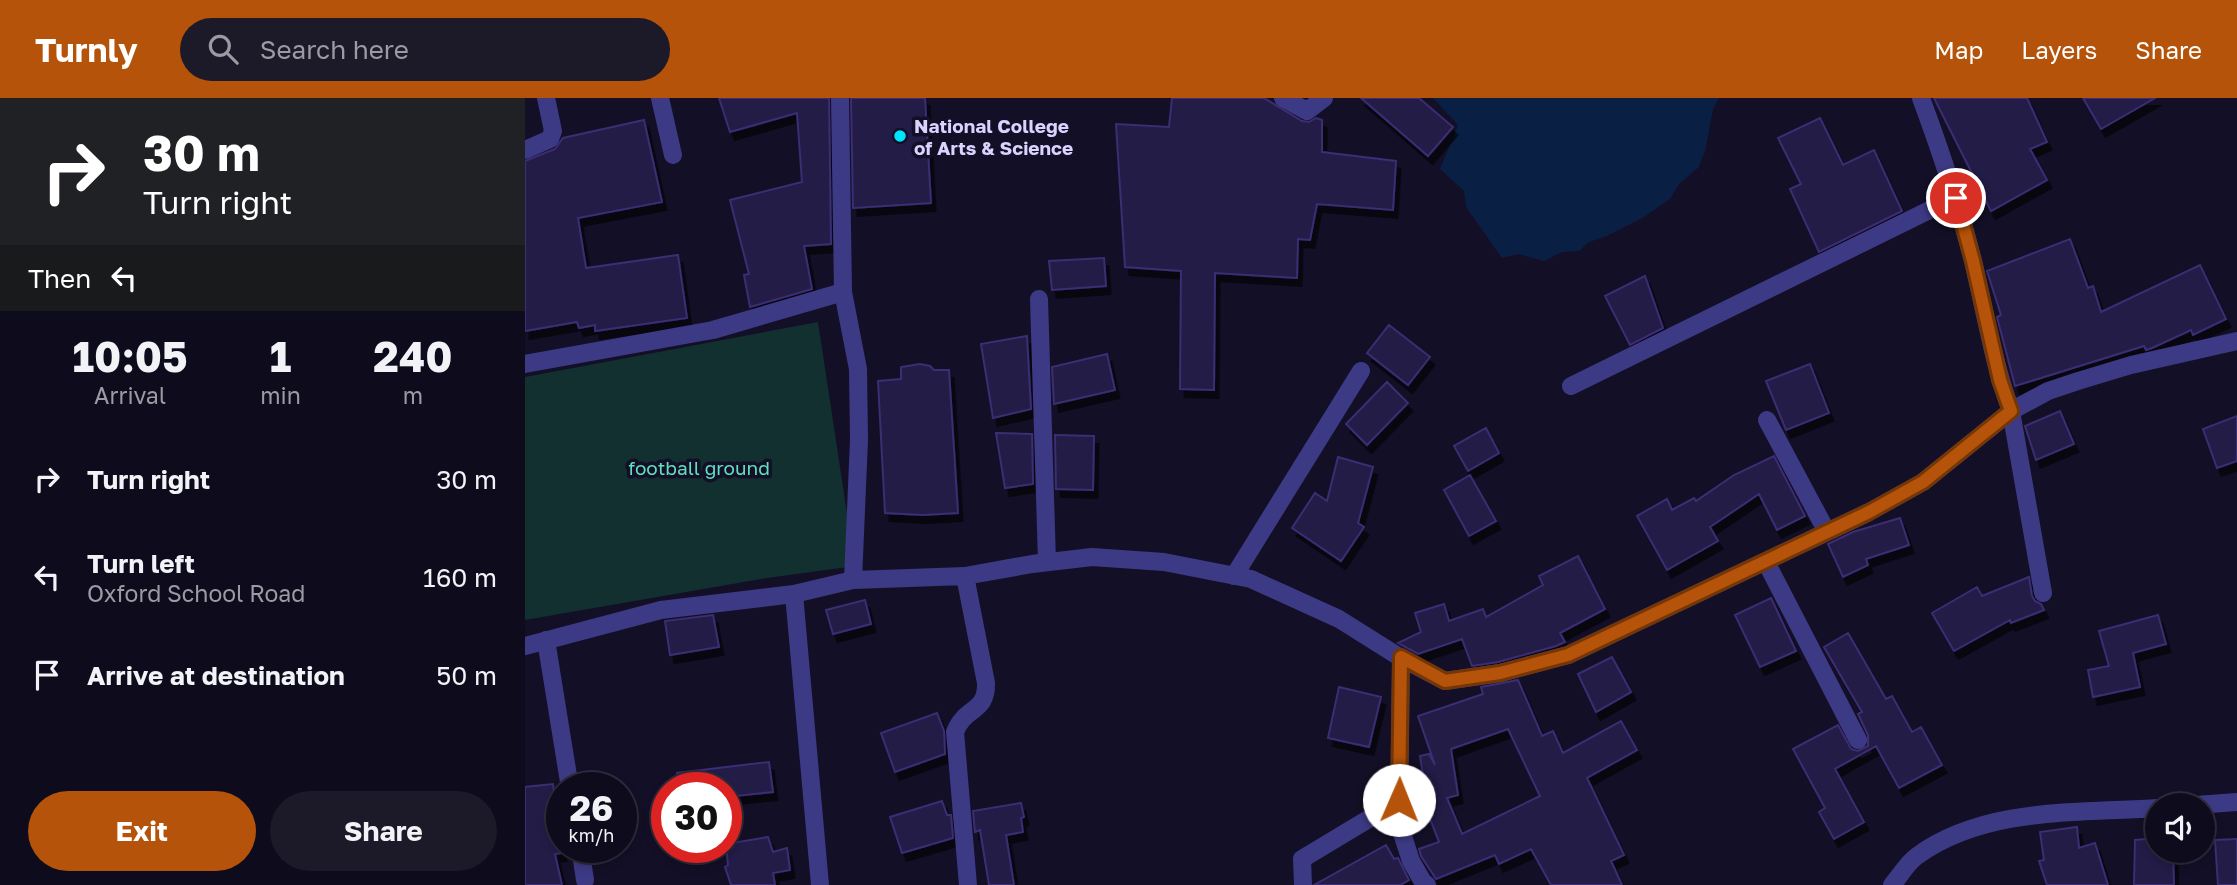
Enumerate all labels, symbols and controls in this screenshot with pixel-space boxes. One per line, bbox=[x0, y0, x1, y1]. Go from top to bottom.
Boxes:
search box bbox=[180, 18, 670, 81]
text: Turnly bbox=[35, 30, 138, 69]
icon: search bbox=[204, 30, 242, 68]
text: Search here bbox=[260, 34, 409, 65]
text: Map bbox=[1934, 35, 1983, 64]
text: Layers bbox=[2021, 35, 2097, 64]
text: Share bbox=[2135, 35, 2202, 64]
place label: National College of Arts & Science bbox=[914, 114, 1073, 159]
text: 30 m bbox=[143, 123, 260, 182]
icon: right bbox=[28, 126, 119, 217]
marker: National College of Arts & Science bbox=[892, 128, 908, 144]
pin bbox=[1926, 168, 1986, 228]
icon: arrive bbox=[1937, 179, 1975, 217]
text: Turn right bbox=[143, 183, 292, 221]
icon: left bbox=[105, 259, 143, 297]
text: Then bbox=[28, 263, 91, 294]
text: 10:05 bbox=[72, 331, 188, 381]
text: 1 bbox=[270, 331, 291, 381]
text: 240 bbox=[373, 331, 453, 381]
text: Arrival bbox=[94, 381, 166, 409]
text: min bbox=[260, 381, 301, 409]
text: m bbox=[403, 381, 423, 409]
park label: football ground bbox=[628, 456, 770, 479]
icon: right bbox=[28, 460, 66, 498]
text: Turn right bbox=[87, 464, 210, 495]
text: 30 m bbox=[436, 464, 497, 495]
text: Turn left bbox=[87, 548, 195, 579]
icon: left bbox=[28, 558, 66, 596]
text: 160 m bbox=[423, 562, 497, 593]
text: Oxford School Road bbox=[87, 579, 306, 607]
icon: arrive bbox=[28, 656, 66, 694]
text: Arrive at destination bbox=[87, 660, 345, 691]
text: 50 m bbox=[436, 660, 497, 691]
position arrow bbox=[1362, 763, 1436, 837]
speed limit sign: 30 bbox=[651, 772, 742, 863]
text: 26 bbox=[570, 787, 613, 829]
button: Exit bbox=[28, 791, 256, 871]
button: Share bbox=[270, 791, 497, 871]
map controls bbox=[2145, 793, 2215, 863]
button: sound bbox=[2145, 793, 2215, 863]
text: km/h bbox=[569, 824, 614, 846]

